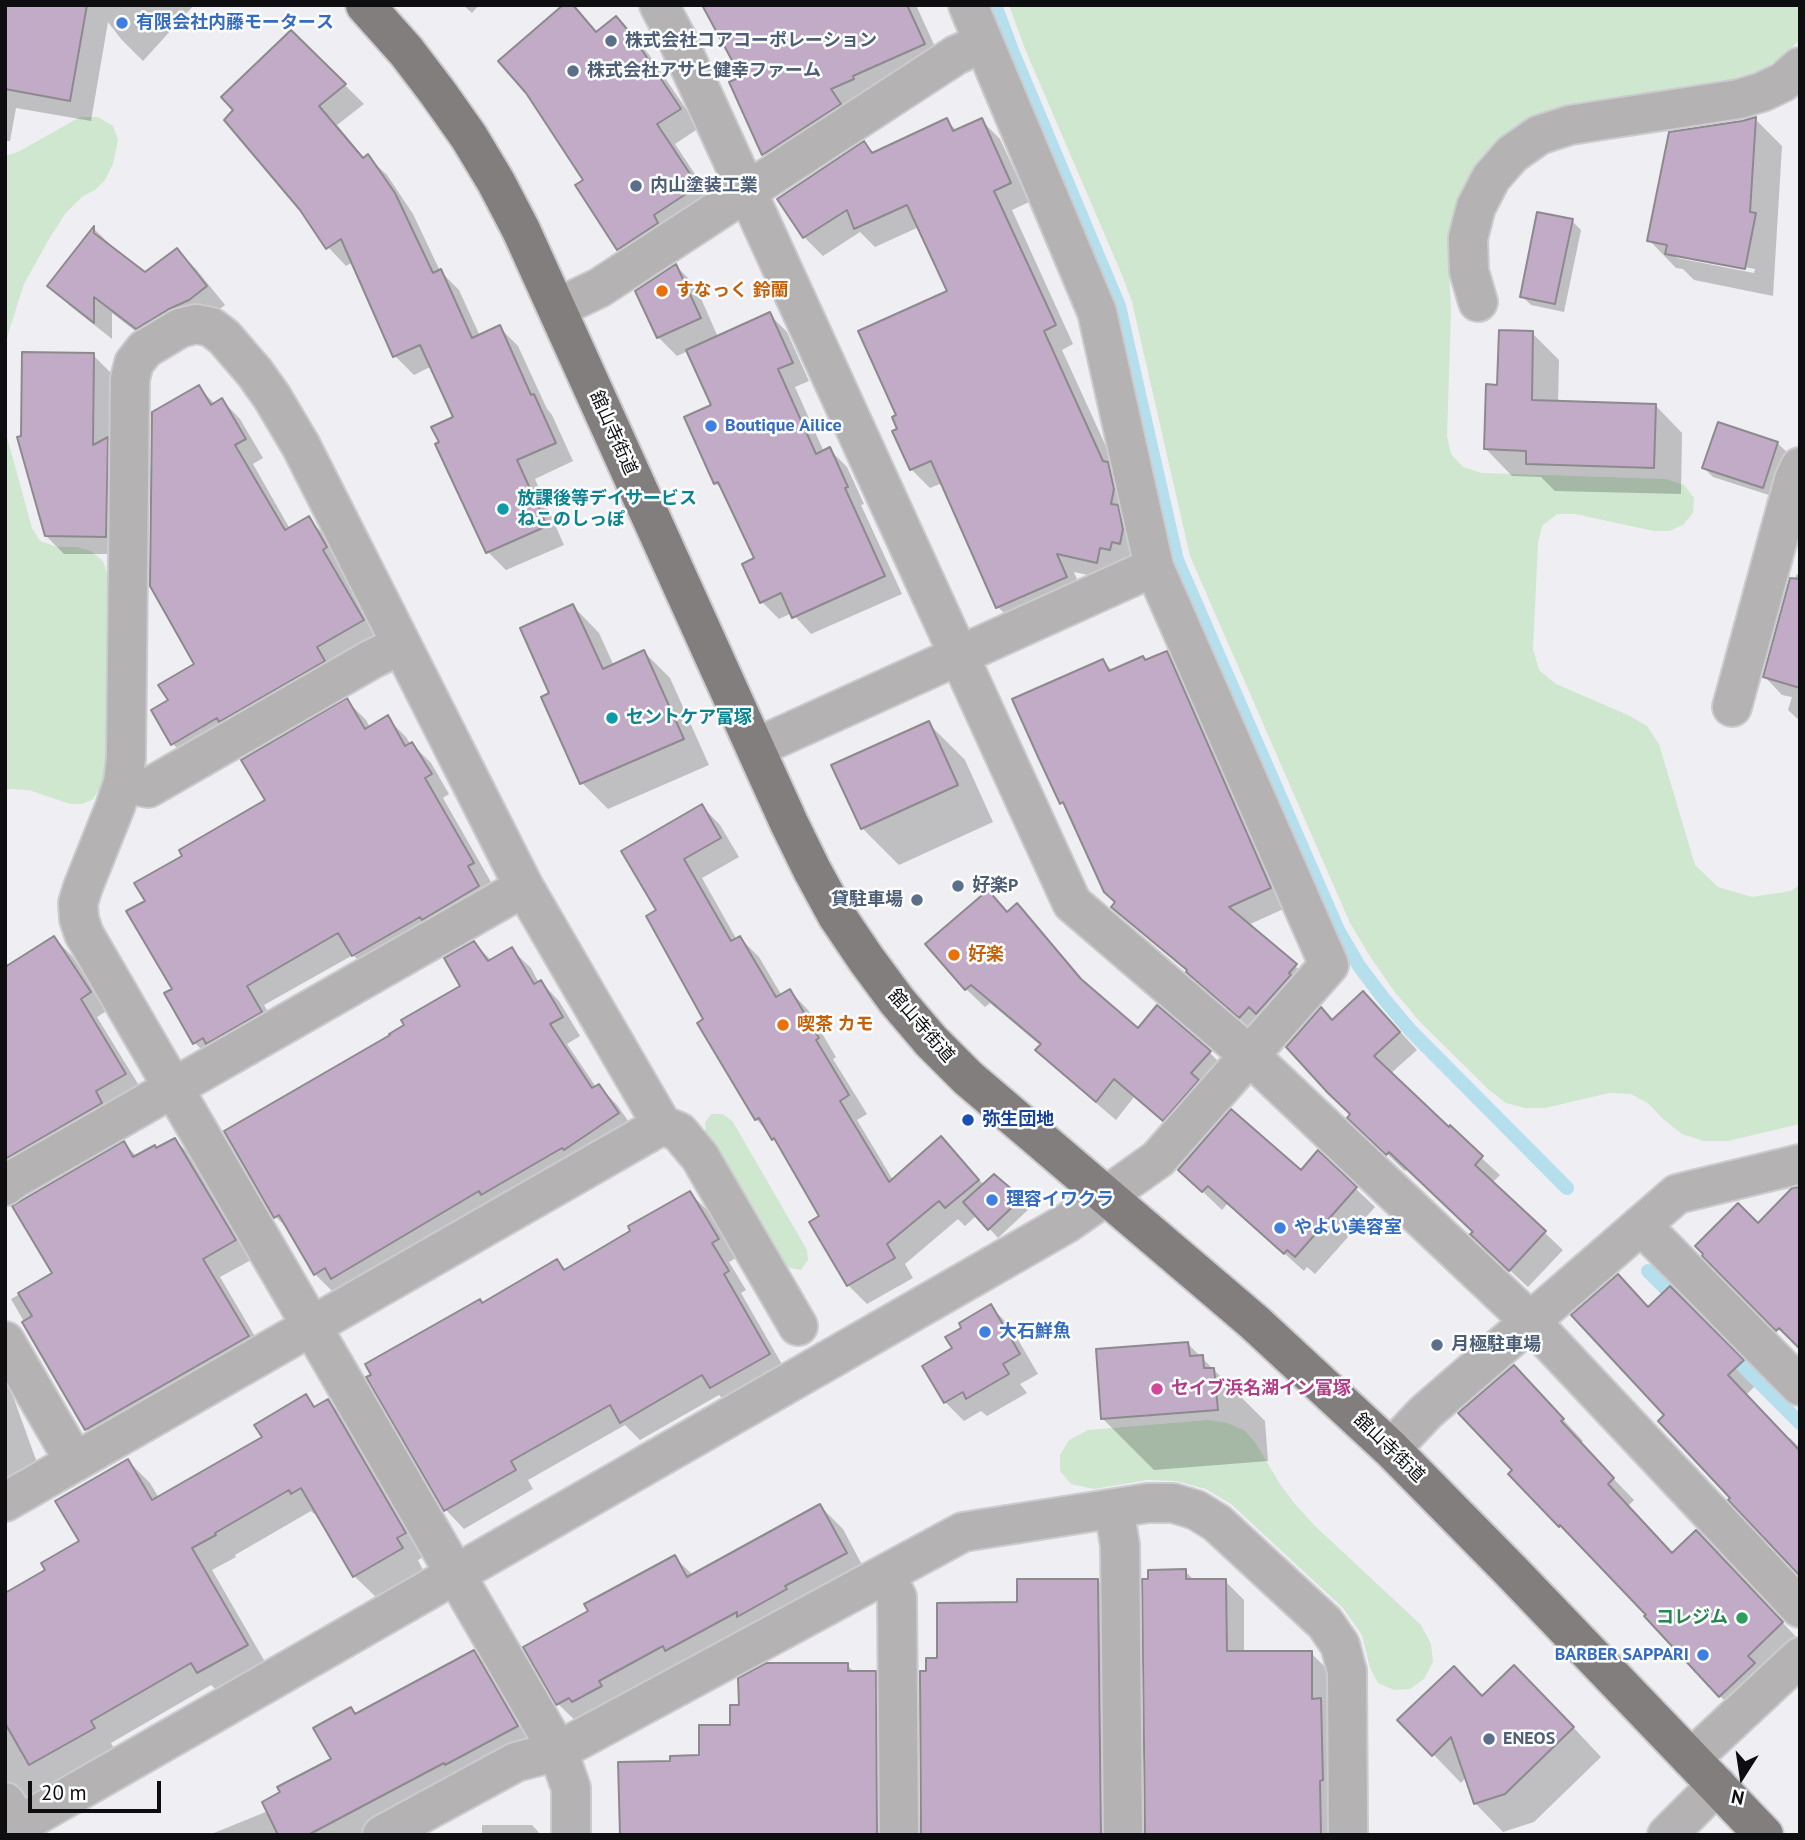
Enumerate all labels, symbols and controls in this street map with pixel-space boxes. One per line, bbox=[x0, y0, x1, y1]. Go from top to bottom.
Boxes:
place label: 有限会社内藤モータース bbox=[136, 12, 334, 34]
marker: 有限会社内藤モータース bbox=[114, 15, 130, 31]
place label: 株式会社コアコーポレーション bbox=[625, 30, 877, 52]
marker: 株式会社コアコーポレーション bbox=[603, 33, 619, 49]
place label: 株式会社アサヒ健幸ファーム bbox=[587, 60, 821, 82]
marker: 株式会社アサヒ健幸ファーム bbox=[565, 63, 581, 79]
place label: 内山塗装工業 bbox=[650, 175, 758, 197]
marker: 内山塗装工業 bbox=[628, 178, 644, 194]
place label: すなっく 鈴蘭 bbox=[676, 280, 789, 302]
marker: すなっく 鈴蘭 bbox=[654, 283, 670, 299]
street label: 舘山寺街道 bbox=[585, 387, 641, 479]
place label: Boutique Ailice bbox=[725, 415, 842, 437]
marker: Boutique Ailice bbox=[703, 418, 719, 434]
place label: 放課後等デイサービス ねこのしっぽ bbox=[517, 488, 697, 530]
marker: 放課後等デイサービス ねこのしっぽ bbox=[495, 501, 511, 517]
place label: セントケア富塚 bbox=[626, 707, 752, 729]
marker: セントケア富塚 bbox=[604, 710, 620, 726]
place label: 好楽P bbox=[972, 875, 1018, 897]
marker: 好楽P bbox=[950, 878, 966, 894]
place label: 貸駐車場 bbox=[831, 889, 903, 911]
marker: 貸駐車場 bbox=[909, 892, 925, 908]
place label: 好楽 bbox=[968, 944, 1004, 966]
marker: 好楽 bbox=[946, 947, 962, 963]
street label: 舘山寺街道 bbox=[883, 985, 959, 1067]
place label: 喫茶 カモ bbox=[797, 1014, 874, 1036]
marker: 喫茶 カモ bbox=[775, 1017, 791, 1033]
place label: 弥生団地 bbox=[982, 1109, 1054, 1131]
marker: 弥生団地 bbox=[960, 1112, 976, 1128]
place label: 理容イワクラ bbox=[1006, 1189, 1114, 1211]
marker: 理容イワクラ bbox=[984, 1192, 1000, 1208]
place label: やよい美容室 bbox=[1294, 1217, 1402, 1239]
marker: やよい美容室 bbox=[1272, 1220, 1288, 1236]
place label: 大石鮮魚 bbox=[999, 1321, 1071, 1343]
marker: 大石鮮魚 bbox=[977, 1324, 993, 1340]
place label: 月極駐車場 bbox=[1451, 1334, 1541, 1356]
marker: 月極駐車場 bbox=[1429, 1337, 1445, 1353]
place label: セイブ浜名湖イン富塚 bbox=[1171, 1378, 1351, 1400]
marker: セイブ浜名湖イン富塚 bbox=[1149, 1381, 1165, 1397]
street label: 舘山寺街道 bbox=[1349, 1409, 1429, 1487]
place label: コレジム bbox=[1656, 1607, 1728, 1629]
marker: コレジム bbox=[1734, 1610, 1750, 1626]
place label: BARBER SAPPARI bbox=[1555, 1644, 1689, 1666]
marker: BARBER SAPPARI bbox=[1695, 1647, 1711, 1663]
place label: ENEOS bbox=[1503, 1728, 1555, 1750]
marker: ENEOS bbox=[1481, 1731, 1497, 1747]
north arrow bbox=[1707, 1742, 1777, 1812]
scale bar bbox=[32, 1766, 164, 1810]
text: 20 m bbox=[41, 1779, 87, 1806]
text: N bbox=[1729, 1785, 1746, 1811]

